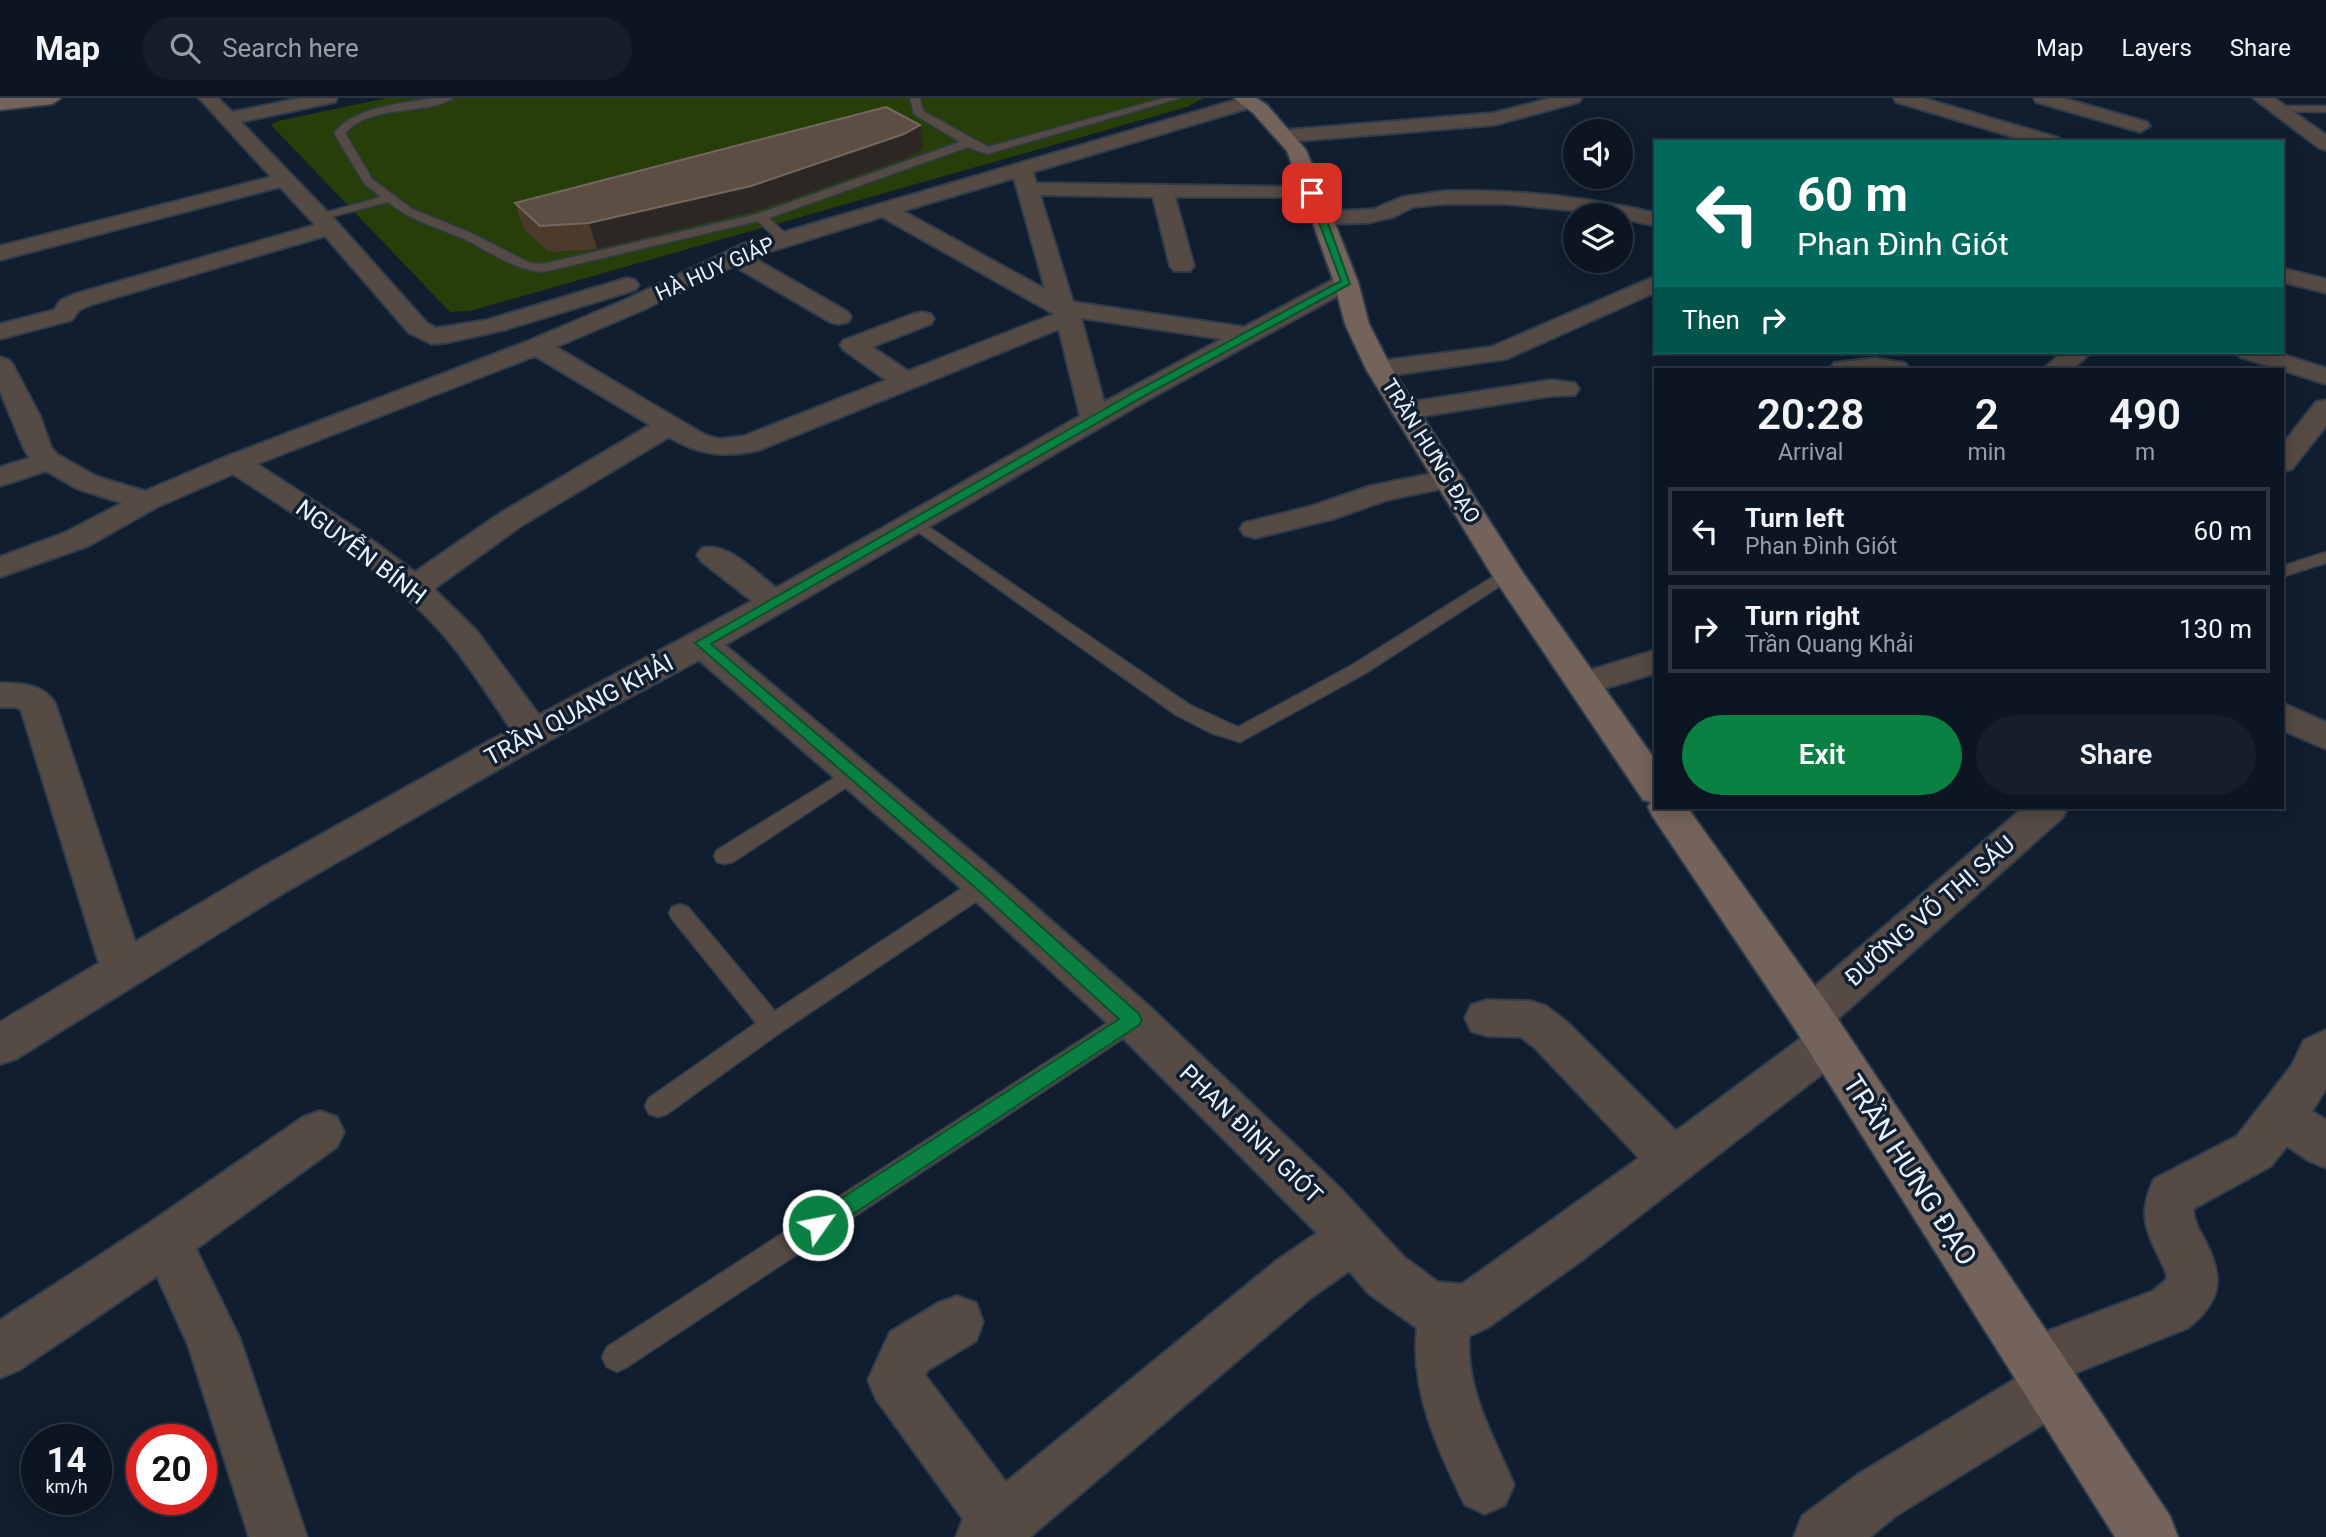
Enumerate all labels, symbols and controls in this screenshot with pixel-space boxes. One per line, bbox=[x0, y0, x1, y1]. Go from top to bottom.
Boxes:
search box bbox=[142, 17, 632, 80]
text: Map bbox=[35, 29, 100, 68]
icon: search bbox=[166, 29, 204, 67]
text: Search here bbox=[222, 33, 359, 63]
text: Map bbox=[2036, 34, 2084, 62]
text: Layers bbox=[2122, 34, 2192, 62]
text: Share bbox=[2230, 34, 2291, 62]
map controls bbox=[1563, 119, 1633, 273]
button: sound bbox=[1563, 119, 1633, 189]
pin bbox=[1282, 163, 1342, 223]
text: 60 m bbox=[1797, 166, 1908, 223]
icon: left bbox=[1682, 168, 1773, 259]
icon: arrive bbox=[1293, 174, 1331, 212]
button: layers bbox=[1563, 203, 1633, 273]
text: Phan Đình Giót bbox=[1797, 225, 2009, 263]
street label: HÀ HUY GIÁP bbox=[652, 232, 778, 306]
icon: right bbox=[1754, 301, 1792, 339]
text: Then bbox=[1682, 305, 1740, 335]
street label: TRẦN HƯNG ĐẠO bbox=[1377, 374, 1486, 527]
text: 20:28 bbox=[1757, 390, 1864, 439]
text: 2 bbox=[1975, 390, 1999, 439]
text: 490 bbox=[2109, 390, 2181, 439]
text: Arrival bbox=[1778, 439, 1843, 466]
text: min bbox=[1967, 439, 2006, 466]
text: m bbox=[2135, 439, 2155, 466]
street label: NGUYỄN BÍNH bbox=[290, 492, 433, 610]
text: Turn left bbox=[1745, 503, 1844, 533]
icon: left bbox=[1686, 512, 1724, 550]
text: 60 m bbox=[2194, 516, 2252, 546]
text: Phan Đình Giót bbox=[1745, 533, 1897, 560]
text: Turn right bbox=[1745, 601, 1860, 631]
icon: right bbox=[1686, 610, 1724, 648]
text: 130 m bbox=[2179, 614, 2252, 644]
text: Trần Quang Khải bbox=[1745, 631, 1914, 658]
street label: TRẦN QUANG KHẢI bbox=[479, 647, 678, 771]
button: Exit bbox=[1682, 715, 1962, 795]
button: Share bbox=[1976, 715, 2256, 795]
street label: ĐƯỜNG VÕ THỊ SÁU bbox=[1840, 830, 2020, 992]
street label: PHAN ĐÌNH GIÓT bbox=[1174, 1059, 1328, 1209]
street label: TRẦN HƯNG ĐẠO bbox=[1836, 1068, 1985, 1271]
position arrow bbox=[781, 1188, 855, 1262]
speed limit sign: 20 bbox=[126, 1424, 217, 1515]
text: 14 bbox=[46, 1440, 87, 1481]
text: km/h bbox=[45, 1476, 88, 1497]

